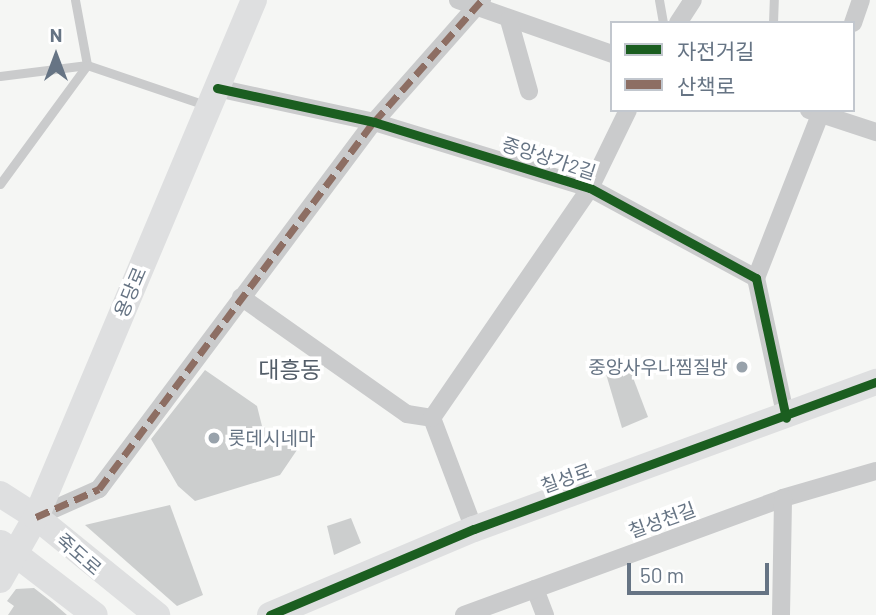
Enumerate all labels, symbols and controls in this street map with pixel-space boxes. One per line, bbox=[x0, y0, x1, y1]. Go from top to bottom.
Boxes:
north arrow bbox=[21, 21, 91, 91]
legend bbox=[610, 21, 855, 112]
text: N bbox=[50, 23, 62, 46]
text: 자전거길 bbox=[677, 38, 754, 63]
text: 산책로 bbox=[677, 73, 735, 98]
street label: 중앙상가2길 bbox=[499, 132, 599, 184]
street label: 용당로 bbox=[109, 263, 151, 321]
district label: 대흥동 bbox=[258, 355, 322, 383]
place label: 중앙사우나찜질방 bbox=[588, 356, 728, 378]
marker: 중앙사우나찜질방 bbox=[734, 359, 750, 375]
place label: 롯데시네마 bbox=[228, 427, 315, 449]
marker: 롯데시네마 bbox=[206, 430, 222, 446]
street label: 칠성로 bbox=[537, 458, 595, 498]
street label: 칠성천길 bbox=[625, 497, 699, 543]
street label: 죽도로 bbox=[52, 528, 106, 580]
scale bar bbox=[631, 548, 773, 592]
text: 50 m bbox=[640, 562, 684, 587]

